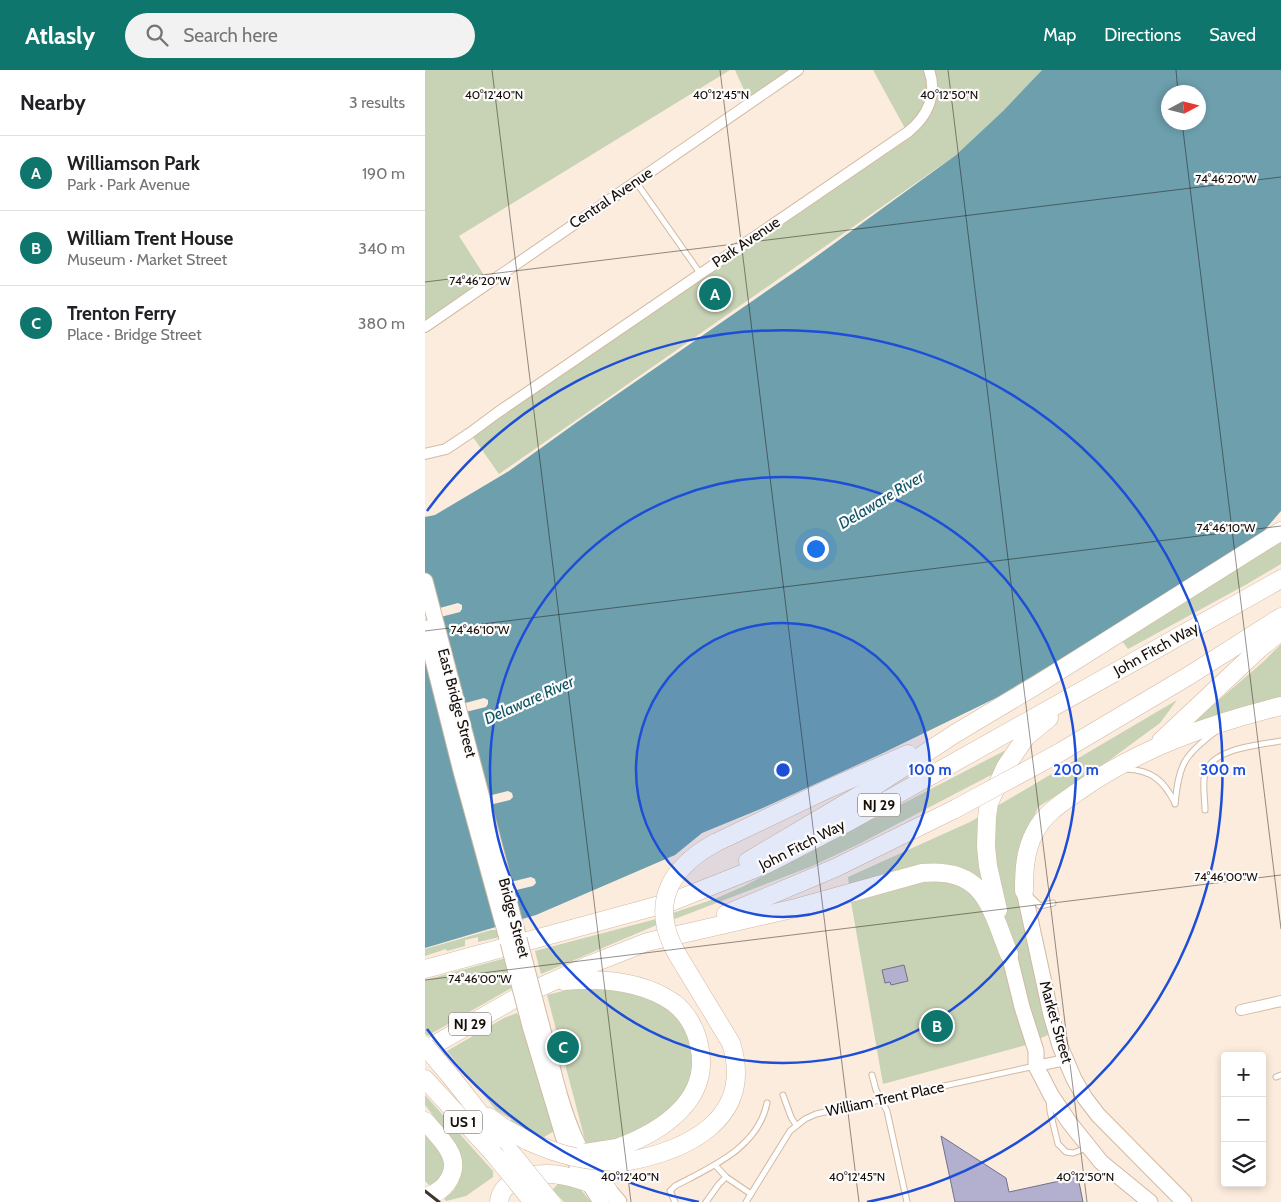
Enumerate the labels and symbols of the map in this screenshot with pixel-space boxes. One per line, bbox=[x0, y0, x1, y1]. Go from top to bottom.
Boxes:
north arrow bbox=[1161, 85, 1206, 130]
text: 40°12'40"N bbox=[465, 87, 523, 102]
text: 40°12'45"N bbox=[693, 87, 749, 102]
text: 40°12'50"N bbox=[920, 87, 978, 102]
street label: Central Avenue bbox=[566, 163, 656, 232]
text: 74°46'20"W bbox=[1195, 171, 1257, 186]
street label: Park Avenue bbox=[709, 213, 784, 271]
text: 74°46'20"W bbox=[449, 273, 511, 288]
pin: A bbox=[699, 275, 731, 313]
water label: Delaware River bbox=[835, 466, 928, 533]
text: 74°46'10"W bbox=[1197, 520, 1256, 535]
your location bbox=[803, 536, 829, 562]
street label: John Fitch Way bbox=[1110, 618, 1202, 680]
text: 74°46'10"W bbox=[451, 622, 510, 637]
street label: East Bridge Street bbox=[434, 646, 480, 760]
water label: Delaware River bbox=[481, 671, 578, 728]
centre of rings bbox=[774, 761, 792, 779]
text: 100 m bbox=[908, 761, 952, 779]
text: 200 m bbox=[1053, 761, 1099, 779]
text: 300 m bbox=[1200, 761, 1246, 779]
road number: NJ 29 bbox=[858, 794, 900, 816]
street label: John Fitch Way bbox=[755, 815, 848, 875]
text: 74°46'00"W bbox=[1194, 869, 1258, 884]
street label: Bridge Street bbox=[495, 876, 533, 960]
text: 74°46'00"W bbox=[448, 971, 512, 986]
street label: Market Street bbox=[1036, 979, 1076, 1065]
pin: B bbox=[921, 1007, 953, 1045]
road number: NJ 29 bbox=[449, 1012, 491, 1036]
pin: C bbox=[547, 1028, 579, 1066]
street label: William Trent Place bbox=[824, 1078, 946, 1120]
road number: US 1 bbox=[444, 1110, 482, 1134]
text: 40°12'40"N bbox=[601, 1169, 659, 1184]
text: 40°12'45"N bbox=[829, 1169, 885, 1184]
text: 40°12'50"N bbox=[1056, 1169, 1114, 1184]

